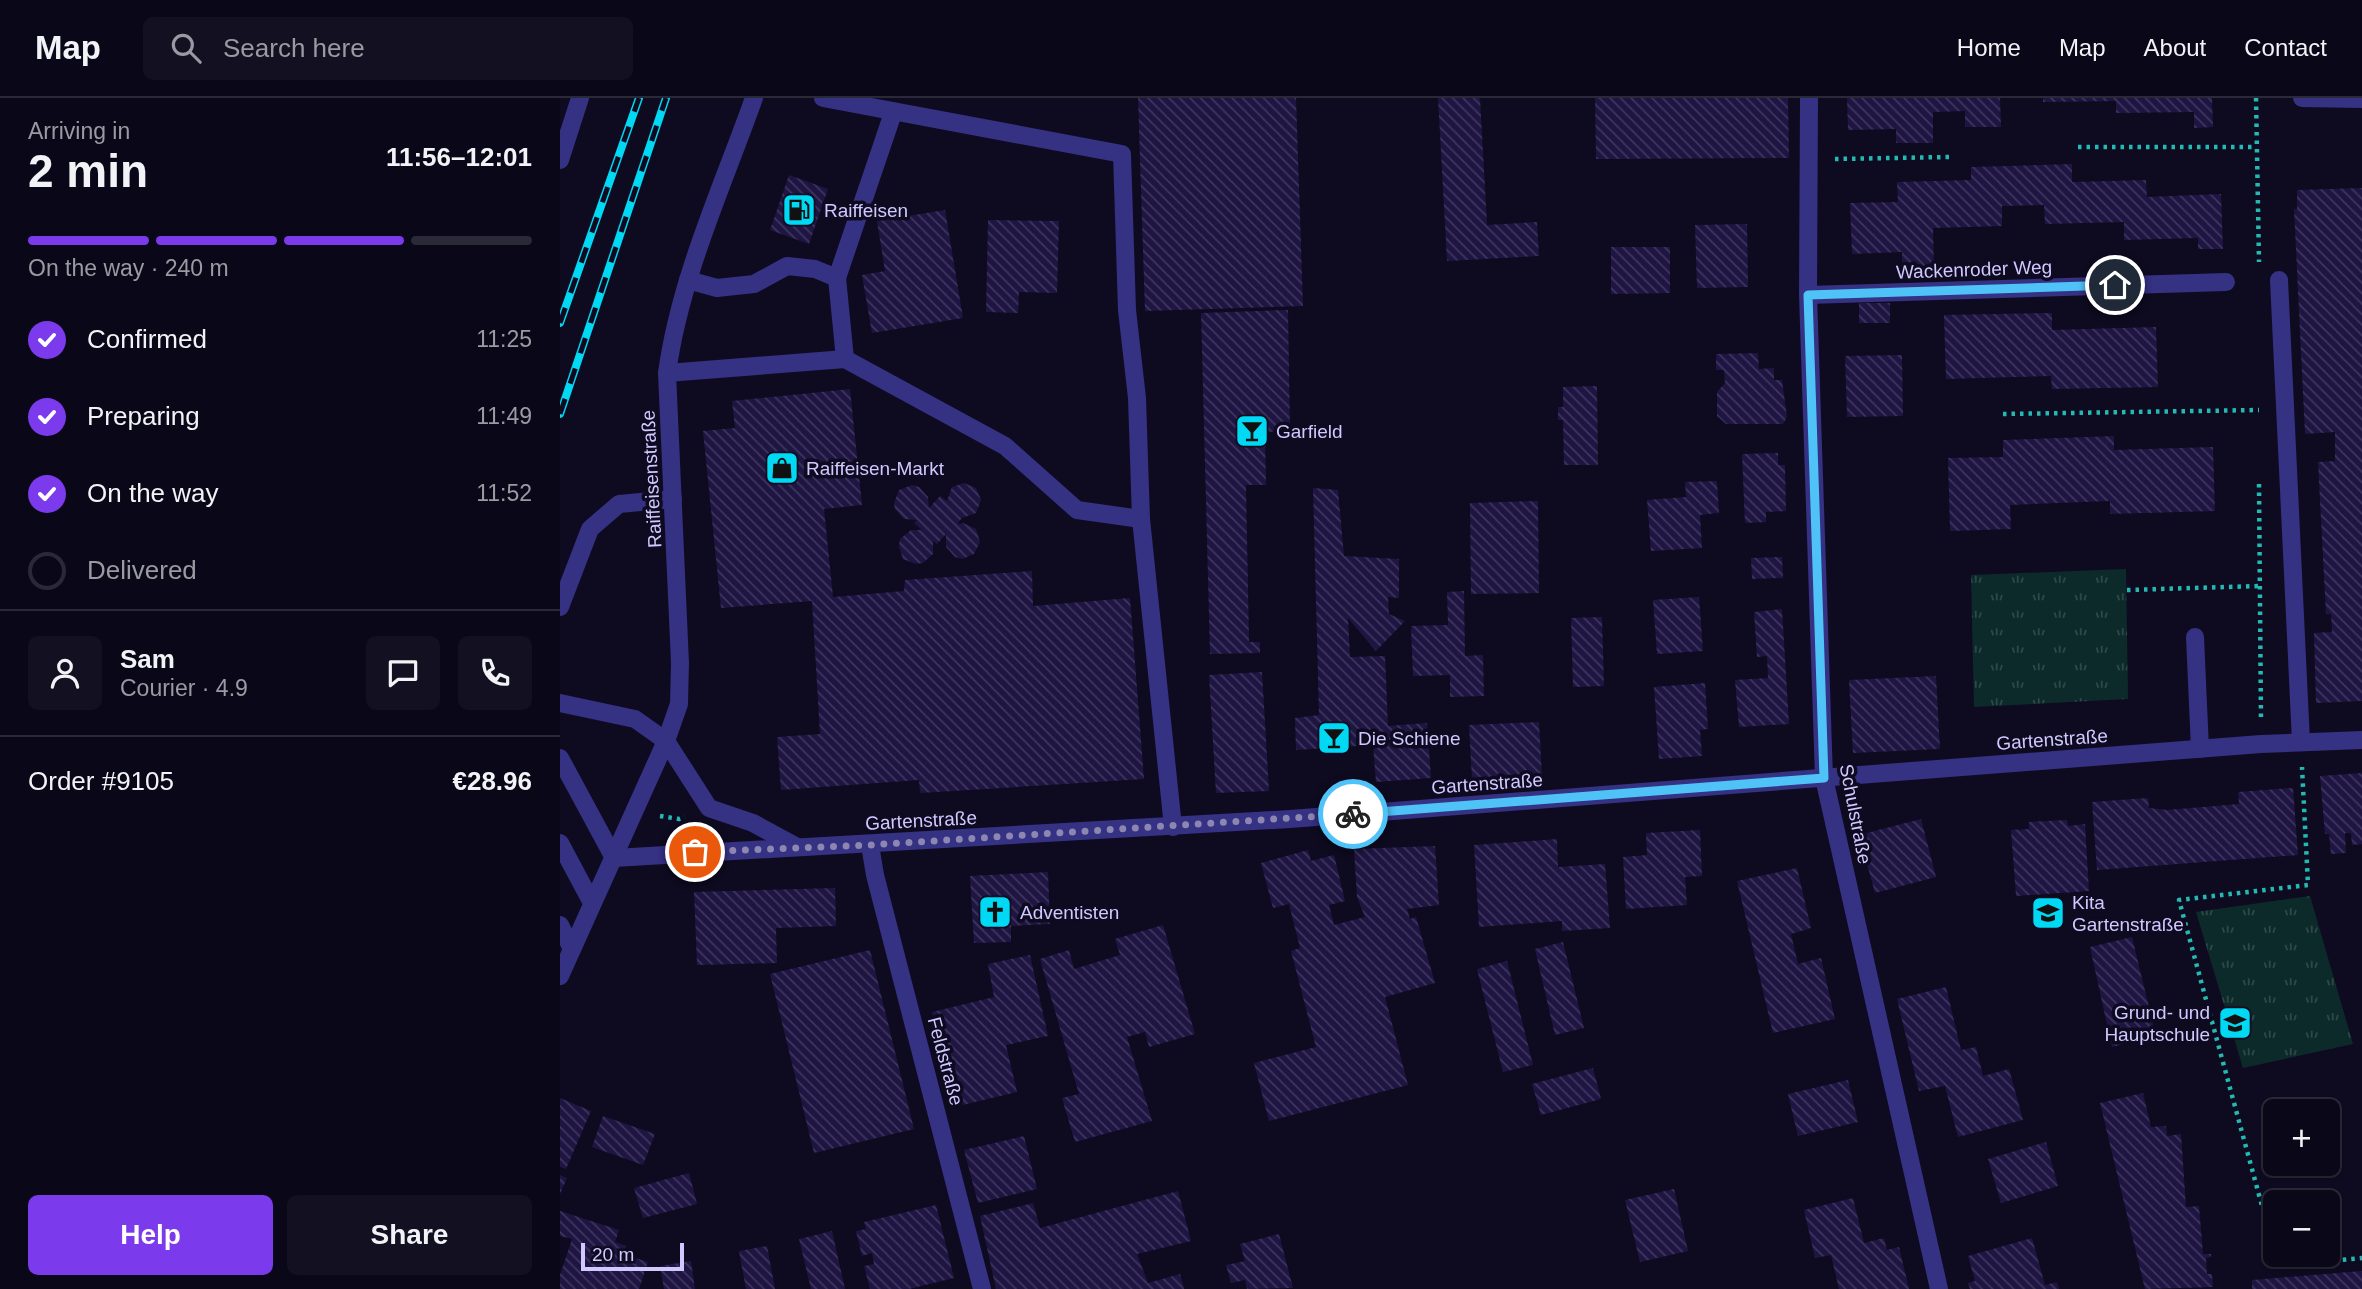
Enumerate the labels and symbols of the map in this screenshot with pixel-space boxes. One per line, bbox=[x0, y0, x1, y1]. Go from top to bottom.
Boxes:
fuel station icon: Raiffeisen bbox=[780, 191, 818, 229]
place label: Raiffeisen bbox=[824, 200, 908, 221]
pin bbox=[2085, 255, 2145, 315]
street label: Wackenroder Weg bbox=[1896, 256, 2052, 283]
street label: Raiffeisenstraße bbox=[637, 410, 666, 548]
bar icon: Garfield bbox=[1233, 412, 1271, 450]
place label: Garfield bbox=[1276, 421, 1343, 442]
shop icon: Raiffeisen-Markt bbox=[763, 449, 801, 487]
place label: Raiffeisen-Markt bbox=[806, 458, 945, 479]
bar icon: Die Schiene bbox=[1315, 719, 1353, 757]
street label: Gartenstraße bbox=[1995, 725, 2109, 754]
place label: Die Schiene bbox=[1358, 728, 1460, 749]
street label: Schulstraße bbox=[1836, 762, 1875, 866]
street label: Gartenstraße bbox=[1430, 769, 1544, 798]
courier bbox=[1318, 779, 1388, 849]
street label: Gartenstraße bbox=[865, 807, 977, 834]
pin bbox=[665, 822, 725, 882]
place label: Kita Gartenstraße bbox=[2072, 892, 2184, 935]
church icon: Adventisten bbox=[976, 893, 1014, 931]
school or university icon: Kita Gartenstraße bbox=[2029, 894, 2067, 932]
place label: Adventisten bbox=[1020, 902, 1119, 923]
place label: Grund- und Hauptschule bbox=[2104, 1002, 2210, 1045]
school or university icon: Grund- und Hauptschule bbox=[2216, 1004, 2254, 1042]
street label: Feldstraße bbox=[924, 1015, 967, 1108]
scale bar bbox=[581, 1240, 684, 1272]

